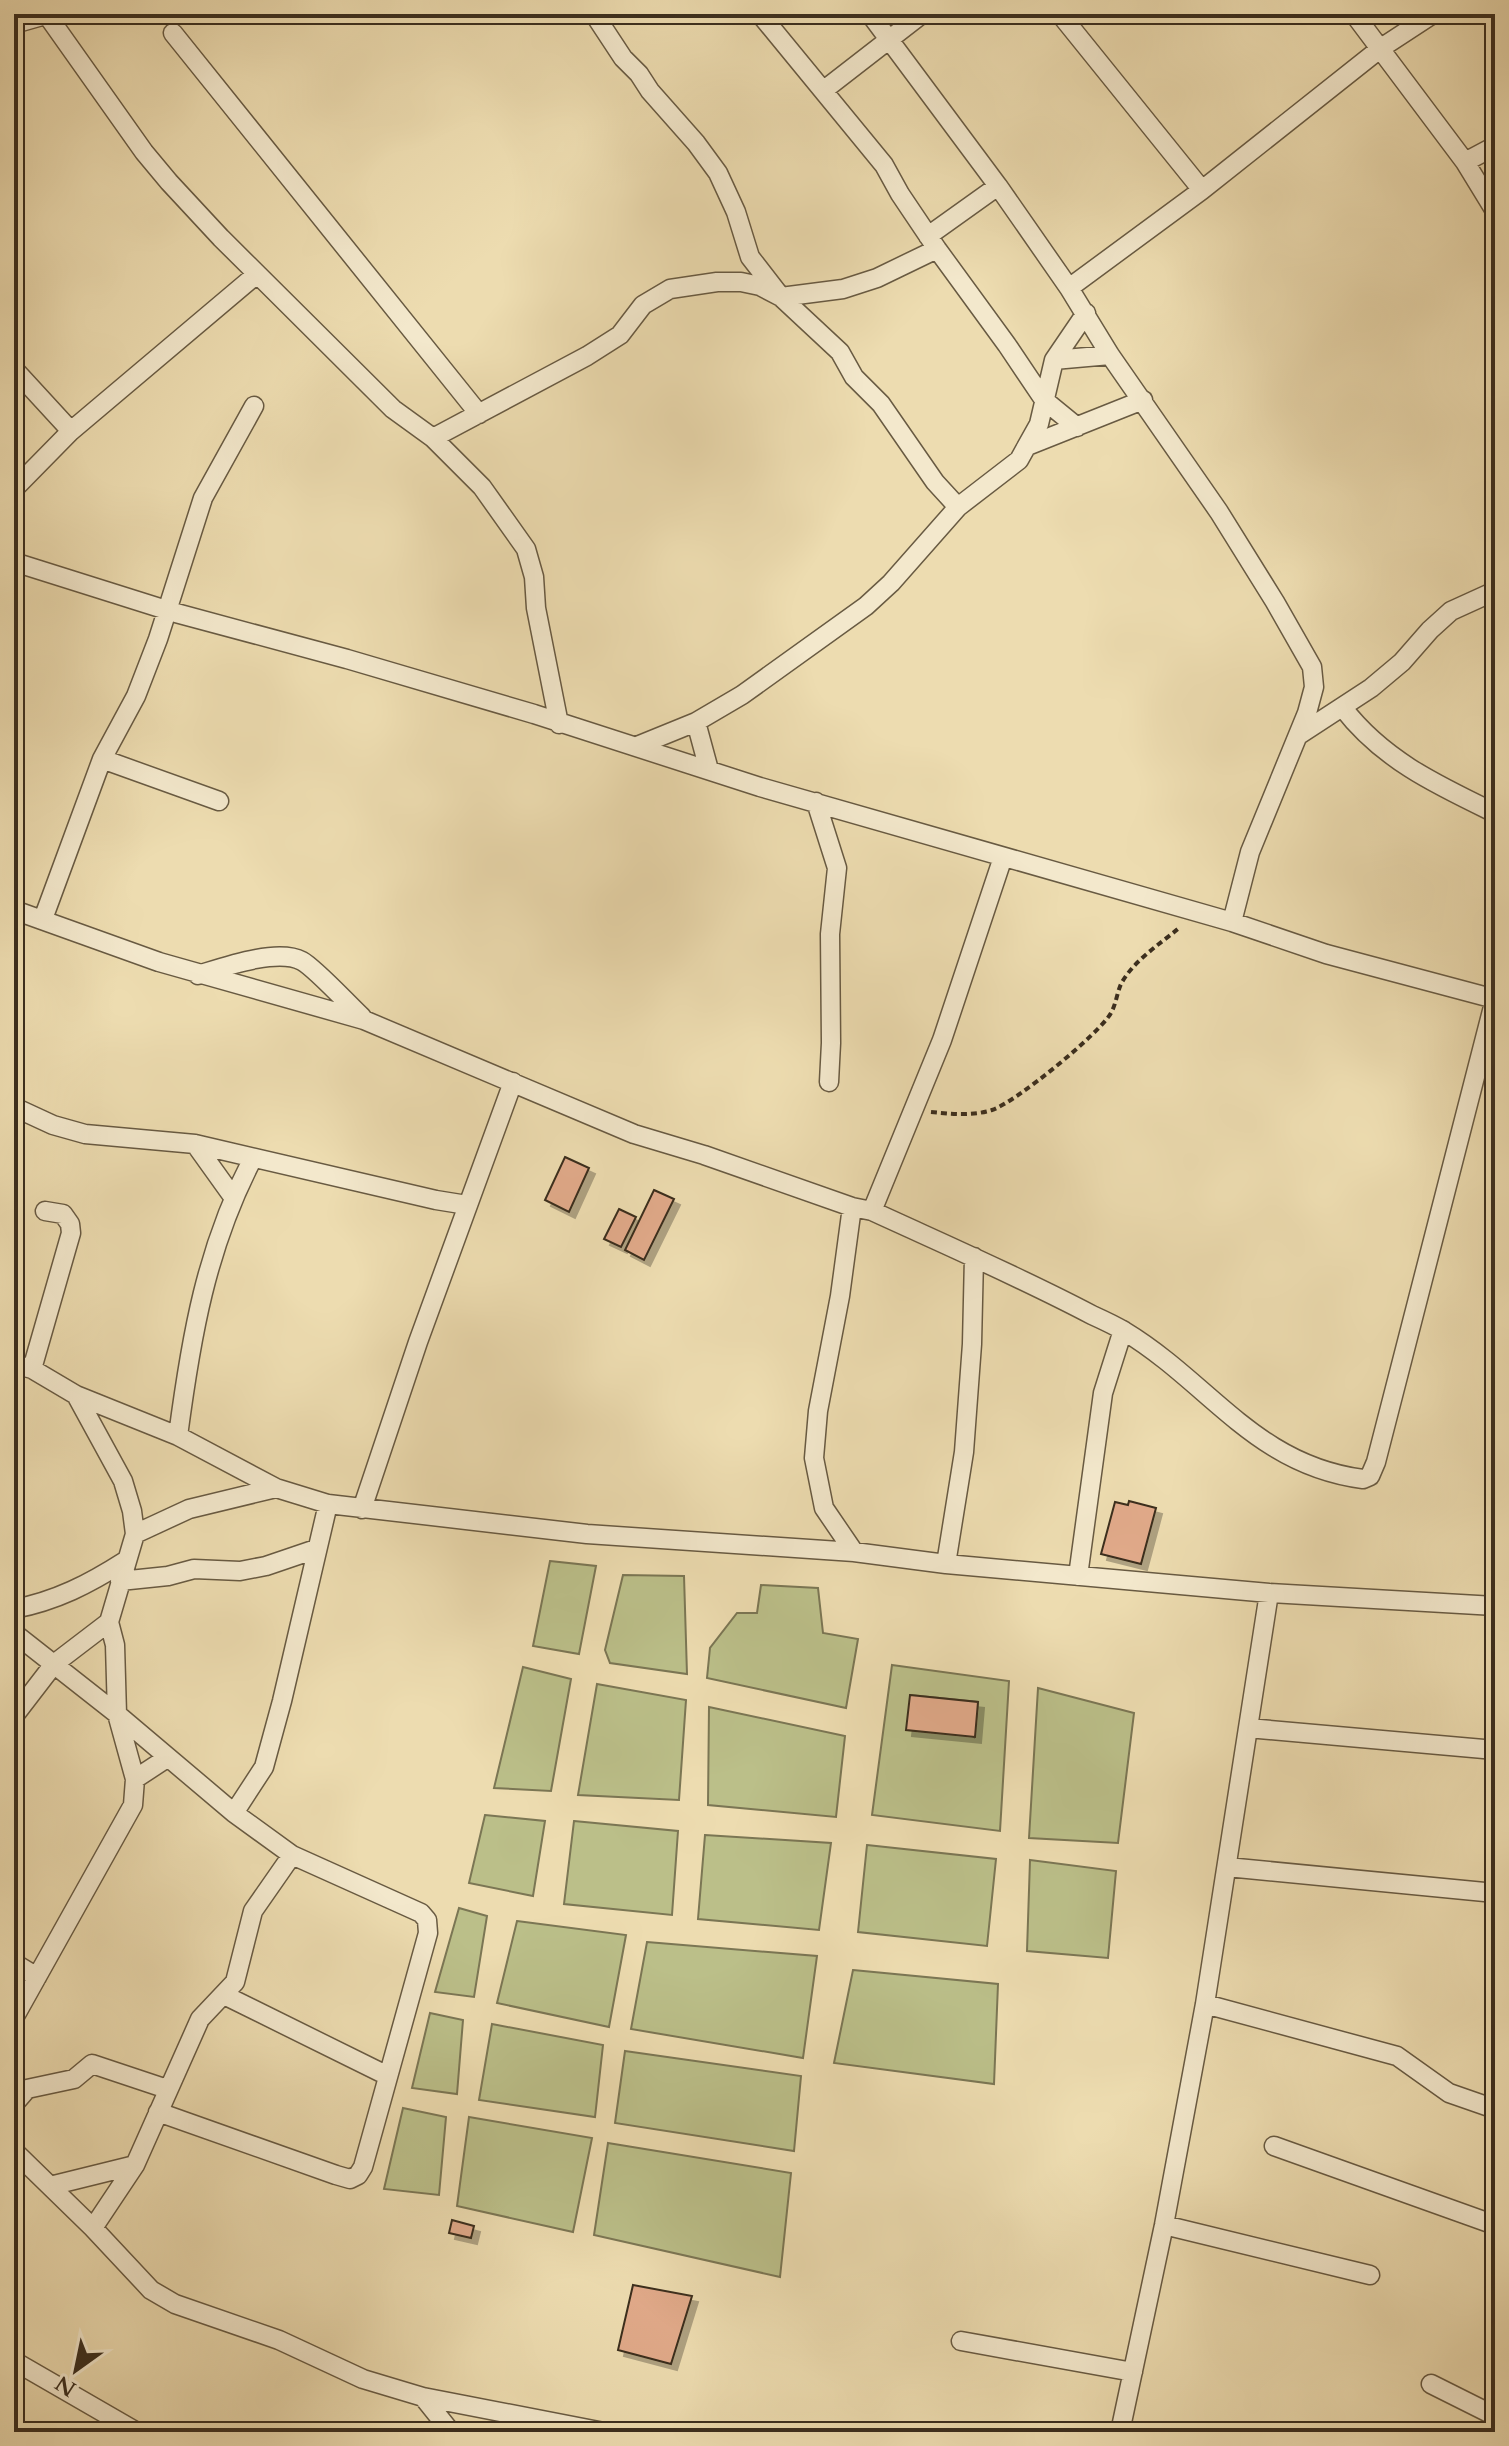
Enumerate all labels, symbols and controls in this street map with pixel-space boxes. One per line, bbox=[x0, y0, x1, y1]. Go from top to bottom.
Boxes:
north arrow bbox=[36, 2330, 116, 2410]
text: N bbox=[49, 2368, 82, 2404]

